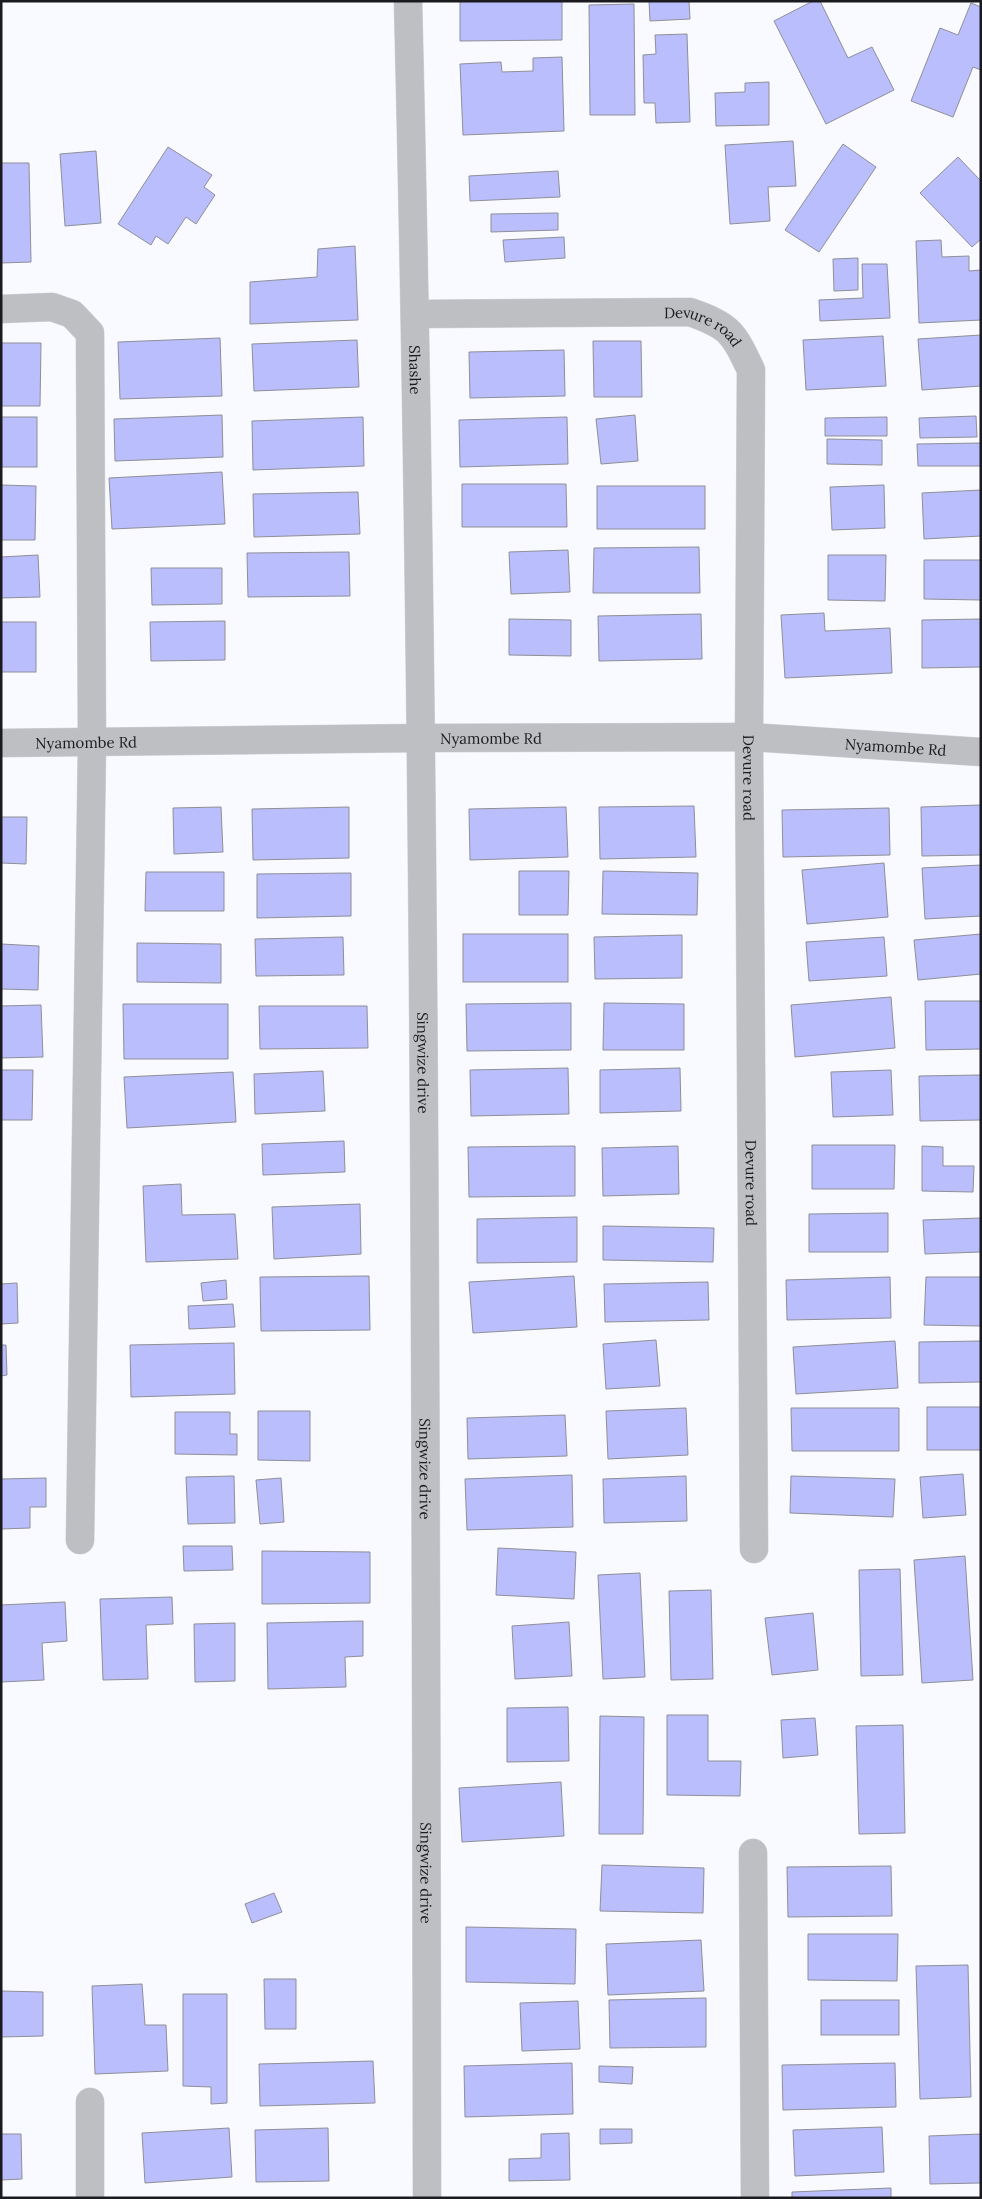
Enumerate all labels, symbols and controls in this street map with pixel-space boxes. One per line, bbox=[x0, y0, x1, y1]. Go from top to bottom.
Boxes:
street label: Devure road bbox=[664, 302, 746, 350]
street label: Shashe bbox=[406, 345, 426, 395]
street label: Nyamombe Rd bbox=[440, 728, 542, 747]
street label: Nyamombe Rd bbox=[35, 732, 137, 752]
street label: Nyamombe Rd bbox=[844, 734, 947, 759]
street label: Devure road bbox=[739, 735, 759, 821]
street label: Singwize drive bbox=[414, 1012, 433, 1114]
street label: Devure road bbox=[742, 1140, 762, 1226]
street label: Singwize drive bbox=[416, 1418, 435, 1520]
street label: Singwize drive bbox=[417, 1822, 436, 1924]

